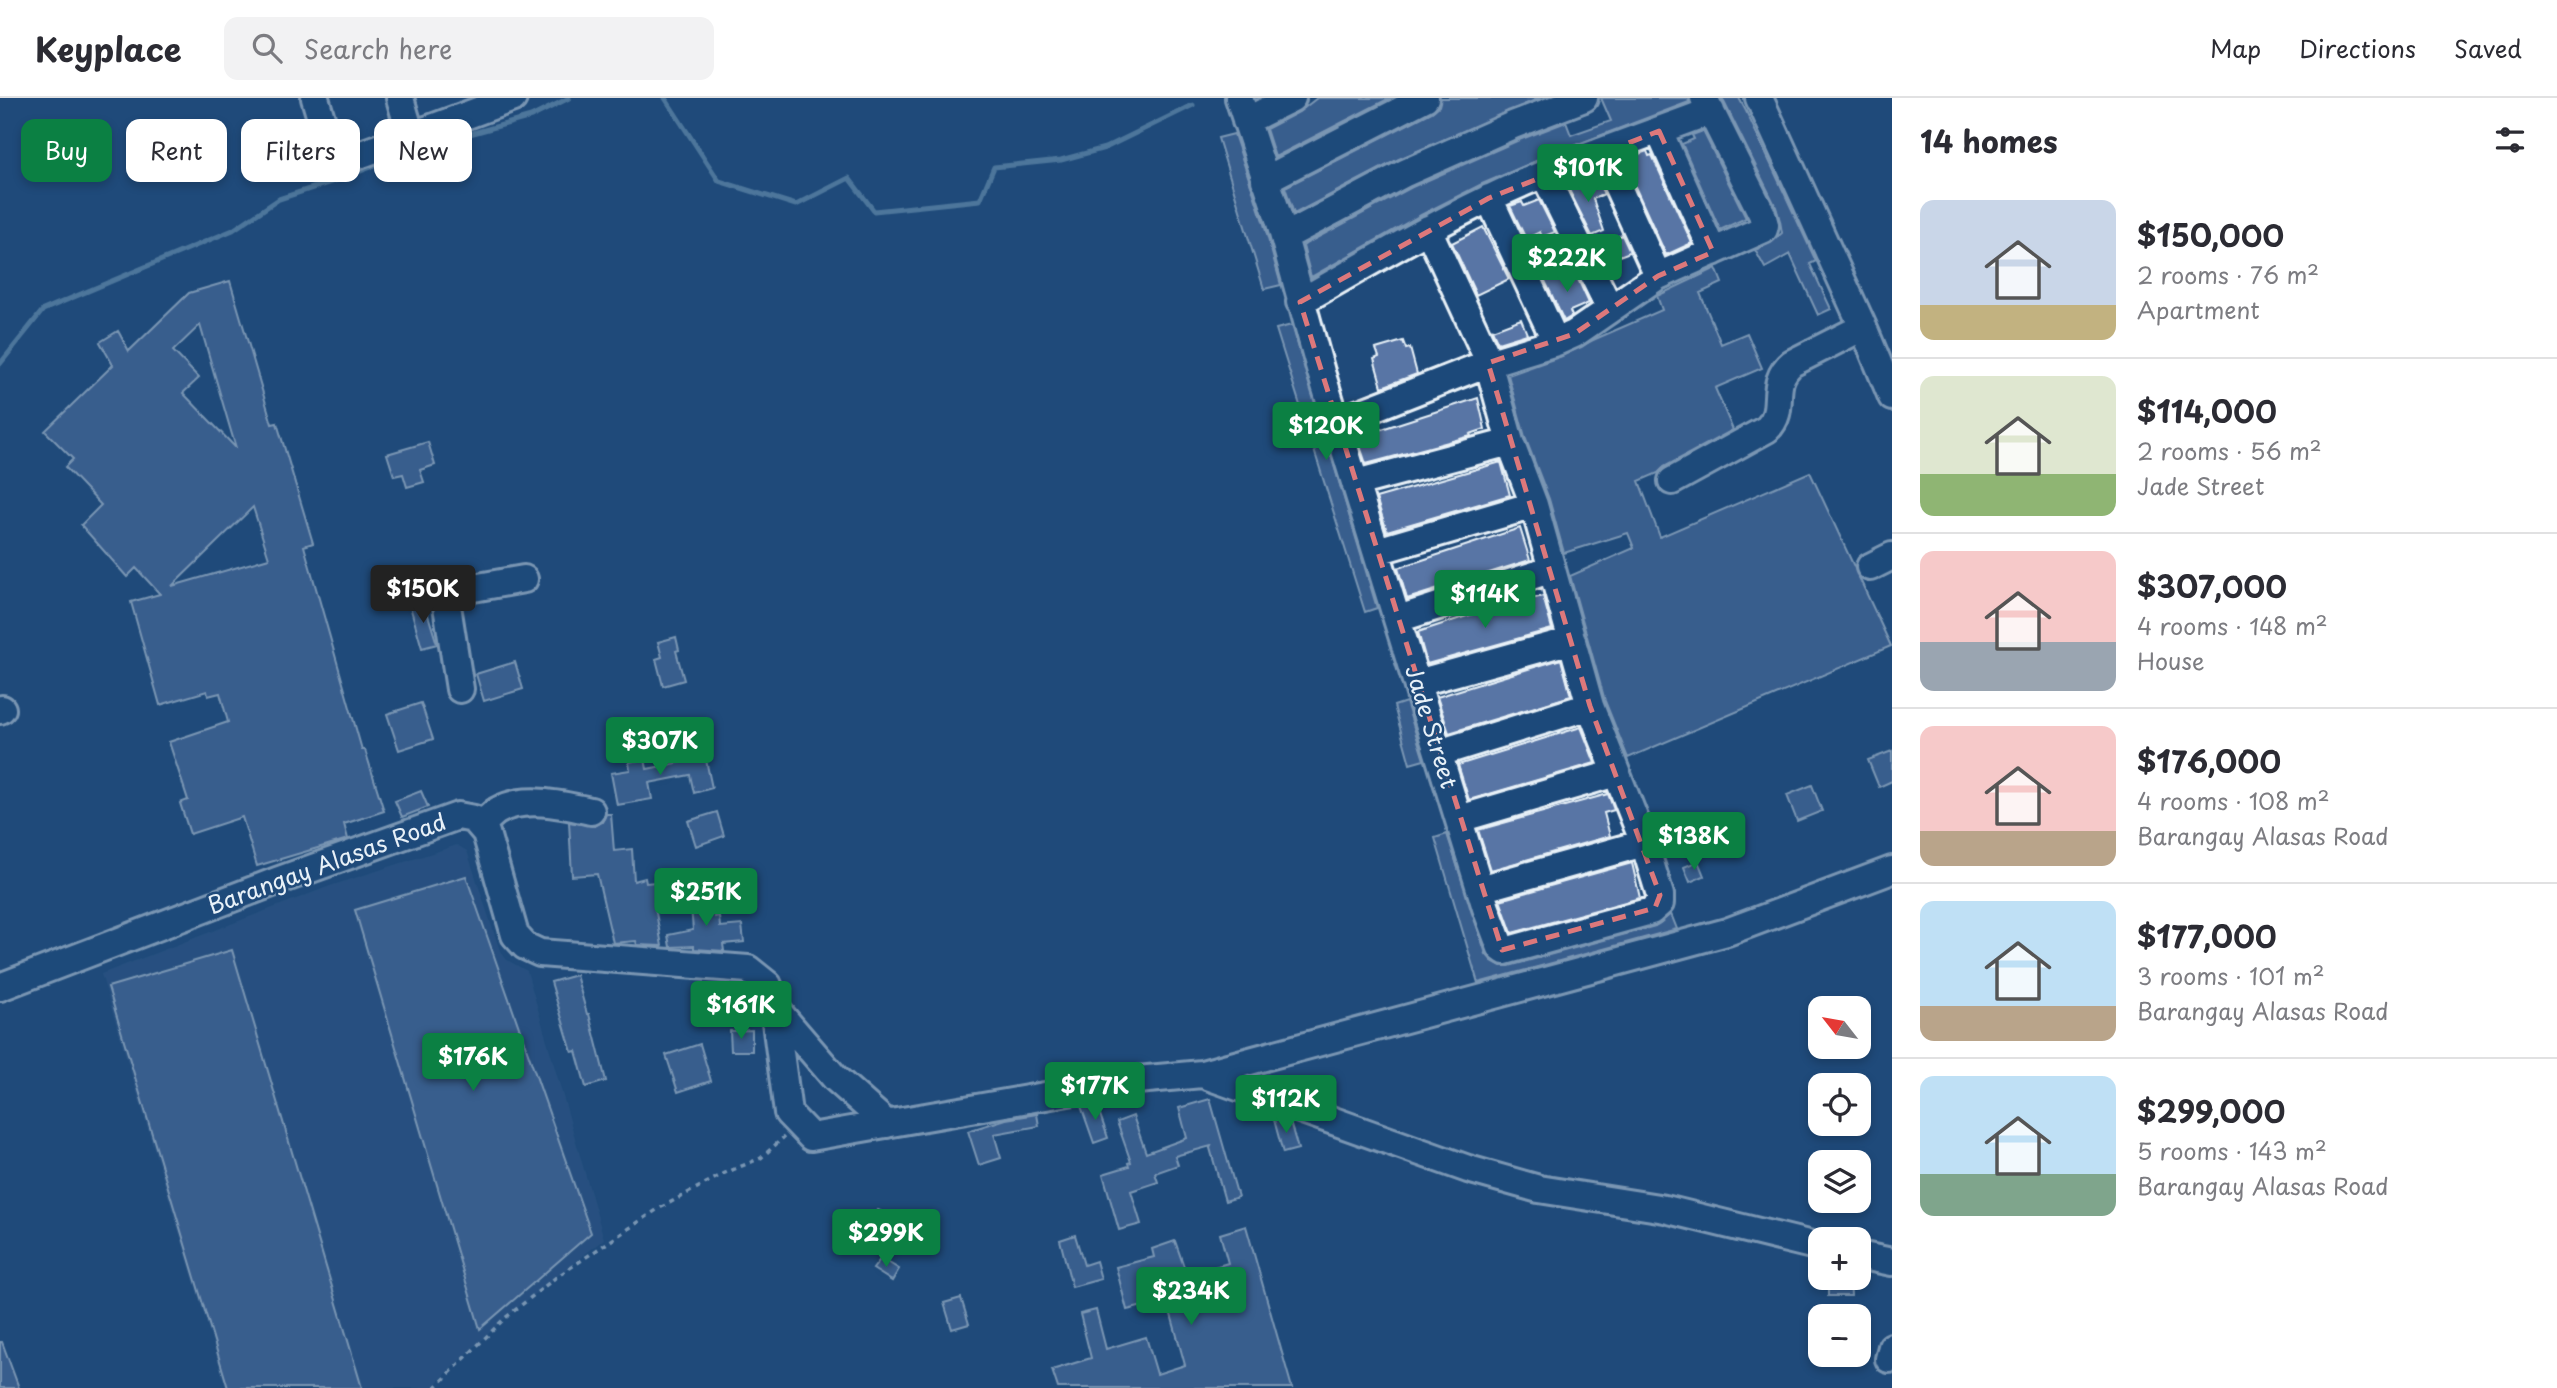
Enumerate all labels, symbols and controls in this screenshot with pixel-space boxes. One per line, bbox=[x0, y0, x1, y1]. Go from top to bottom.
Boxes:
search box bbox=[224, 17, 714, 80]
text: Keyplace bbox=[35, 23, 182, 73]
icon: search bbox=[248, 29, 286, 67]
text: Search here bbox=[304, 29, 452, 68]
text: Map bbox=[2210, 30, 2261, 66]
text: Directions bbox=[2299, 30, 2416, 66]
text: Saved bbox=[2454, 30, 2522, 66]
text: 14 homes bbox=[1920, 118, 2058, 163]
chip: Buy bbox=[21, 119, 112, 182]
chip: Rent bbox=[126, 119, 227, 182]
chip: Filters bbox=[241, 119, 360, 182]
chip: New bbox=[374, 119, 472, 182]
icon: filters bbox=[2491, 121, 2529, 159]
pin: $101K bbox=[1539, 144, 1637, 204]
text: $101K bbox=[1553, 149, 1623, 184]
text: $150,000 bbox=[2137, 212, 2284, 257]
icon: home bbox=[1976, 228, 2060, 312]
pin: $222K bbox=[1518, 234, 1616, 294]
text: $222K bbox=[1528, 239, 1606, 274]
text: 2 rooms · 76 m² bbox=[2137, 257, 2319, 292]
text: Apartment bbox=[2137, 292, 2260, 327]
text: $114,000 bbox=[2137, 388, 2277, 433]
pin: $120K bbox=[1277, 402, 1375, 462]
icon: home bbox=[1976, 404, 2060, 488]
text: $120K bbox=[1288, 407, 1364, 442]
text: 2 rooms · 56 m² bbox=[2137, 433, 2322, 468]
text: Jade Street bbox=[2137, 468, 2264, 503]
text: $307,000 bbox=[2137, 563, 2287, 608]
pin: $150K bbox=[374, 566, 472, 625]
text: $150K bbox=[387, 570, 459, 605]
pin: $114K bbox=[1436, 570, 1534, 630]
text: $114K bbox=[1450, 575, 1520, 610]
icon: home bbox=[1976, 579, 2060, 663]
text: 4 rooms · 148 m² bbox=[2137, 608, 2328, 643]
text: House bbox=[2137, 643, 2204, 678]
street label: Jade Street bbox=[1397, 661, 1468, 793]
pin: $307K bbox=[611, 718, 709, 777]
text: $307K bbox=[622, 722, 698, 757]
text: $176,000 bbox=[2137, 738, 2281, 783]
icon: home bbox=[1976, 754, 2060, 838]
text: 4 rooms · 108 m² bbox=[2137, 783, 2330, 818]
street label: Barangay Alasas Road bbox=[202, 803, 451, 922]
pin: $138K bbox=[1645, 812, 1743, 872]
text: $138K bbox=[1658, 817, 1730, 852]
text: Barangay Alasas Road bbox=[2137, 818, 2389, 853]
pin: $251K bbox=[657, 868, 755, 928]
text: $251K bbox=[670, 873, 742, 908]
text: $177,000 bbox=[2137, 913, 2277, 958]
icon: home bbox=[1976, 929, 2060, 1013]
text: 3 rooms · 101 m² bbox=[2137, 958, 2325, 993]
pin: $161K bbox=[692, 982, 790, 1041]
text: $161K bbox=[707, 986, 775, 1021]
text: Barangay Alasas Road bbox=[2137, 993, 2389, 1028]
north arrow bbox=[1808, 996, 1871, 1059]
map controls bbox=[1808, 996, 1871, 1367]
pin: $176K bbox=[424, 1034, 522, 1093]
text: $176K bbox=[438, 1038, 508, 1073]
pin: $177K bbox=[1046, 1062, 1144, 1122]
text: $177K bbox=[1061, 1067, 1129, 1102]
button: locate bbox=[1808, 1073, 1871, 1136]
pin: $112K bbox=[1237, 1076, 1335, 1135]
text: $112K bbox=[1252, 1080, 1320, 1115]
text: $299,000 bbox=[2137, 1088, 2285, 1133]
icon: home bbox=[1976, 1104, 2060, 1188]
text: 5 rooms · 143 m² bbox=[2137, 1133, 2327, 1168]
button: layers bbox=[1808, 1150, 1871, 1213]
text: Barangay Alasas Road bbox=[2137, 1168, 2389, 1203]
pin: $299K bbox=[837, 1210, 935, 1269]
text: $299K bbox=[848, 1214, 924, 1249]
button: + bbox=[1808, 1227, 1871, 1290]
pin: $234K bbox=[1142, 1268, 1240, 1327]
text: $234K bbox=[1152, 1272, 1230, 1307]
button: − bbox=[1808, 1304, 1871, 1367]

